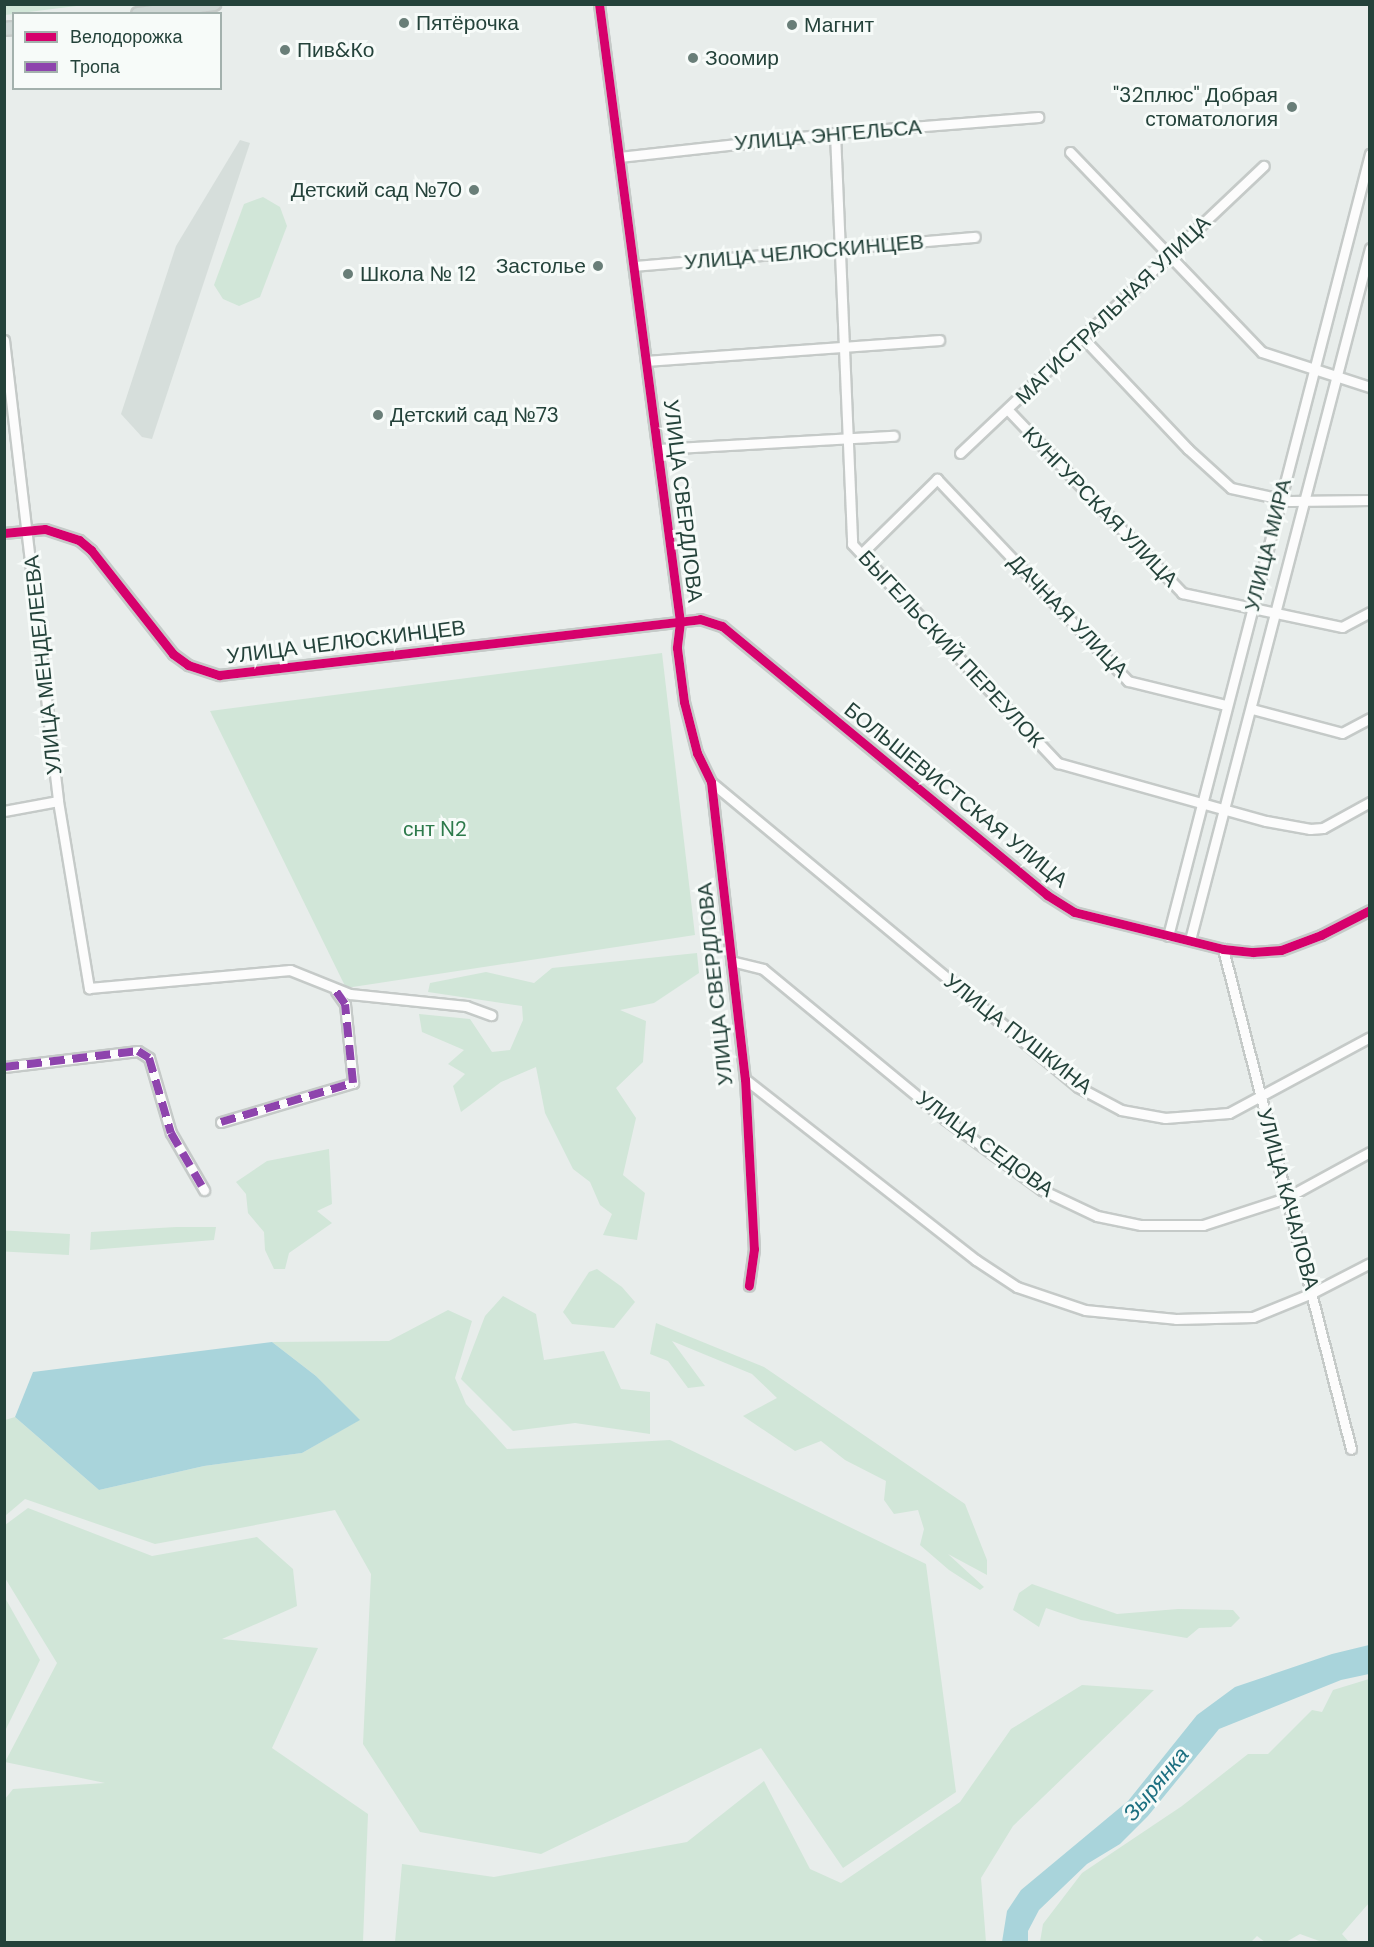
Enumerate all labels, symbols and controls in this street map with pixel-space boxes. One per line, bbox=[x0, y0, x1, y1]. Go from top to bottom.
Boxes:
place label: Пятёрочка bbox=[416, 10, 519, 36]
legend bbox=[12, 12, 222, 90]
place label: Магнит bbox=[804, 12, 874, 38]
marker: Пятёрочка bbox=[397, 16, 411, 30]
marker: Магнит bbox=[785, 18, 799, 32]
text: Велодорожка bbox=[70, 25, 182, 49]
place label: Пив&Ко bbox=[297, 37, 374, 63]
marker: Пив&Ко bbox=[278, 43, 292, 57]
place label: Зоомир bbox=[705, 45, 779, 71]
marker: Зоомир bbox=[686, 51, 700, 65]
text: Тропа bbox=[70, 55, 120, 79]
place label: "32плюс" Добрая стоматология bbox=[1113, 82, 1278, 132]
marker: "32плюс" Добрая стоматология bbox=[1283, 98, 1301, 116]
street label: УЛИЦА ЭНГЕЛЬСА bbox=[733, 114, 923, 156]
place label: Детский сад №70 bbox=[291, 177, 462, 203]
marker: Детский сад №70 bbox=[467, 183, 481, 197]
street label: МАГИСТРАЛЬНАЯ УЛИЦА bbox=[1010, 210, 1216, 410]
street label: УЛИЦА ЧЕЛЮСКИНЦЕВ bbox=[683, 229, 925, 275]
place label: Застолье bbox=[496, 253, 586, 279]
marker: Застолье bbox=[591, 259, 605, 273]
place label: Школа № 12 bbox=[360, 261, 476, 287]
marker: Школа № 12 bbox=[341, 267, 355, 281]
street label: УЛИЦА СВЕРДЛОВА bbox=[658, 398, 708, 604]
place label: Детский сад №73 bbox=[390, 402, 559, 428]
marker: Детский сад №73 bbox=[371, 408, 385, 422]
street label: КУНГУРСКАЯ УЛИЦА bbox=[1017, 422, 1183, 592]
street label: УЛИЦА МИРА bbox=[1239, 476, 1297, 614]
street label: БЫГЕЛЬСКИЙ ПЕРЕУЛОК bbox=[853, 545, 1049, 753]
street label: ДАЧНАЯ УЛИЦА bbox=[1003, 549, 1133, 683]
street label: УЛИЦА МЕНДЕЛЕЕВА bbox=[19, 554, 67, 776]
street label: УЛИЦА ЧЕЛЮСКИНЦЕВ bbox=[225, 615, 467, 669]
street label: БОЛЬШЕВИСТСКАЯ УЛИЦА bbox=[839, 697, 1073, 893]
park label: снт N2 bbox=[403, 816, 467, 842]
street label: УЛИЦА СВЕРДЛОВА bbox=[692, 881, 738, 1087]
street label: УЛИЦА ПУШКИНА bbox=[939, 968, 1097, 1100]
street label: УЛИЦА СЕДОВА bbox=[911, 1086, 1059, 1202]
street label: УЛИЦА КАЧАЛОВА bbox=[1252, 1105, 1324, 1293]
water label: Зырянка bbox=[1118, 1742, 1194, 1826]

